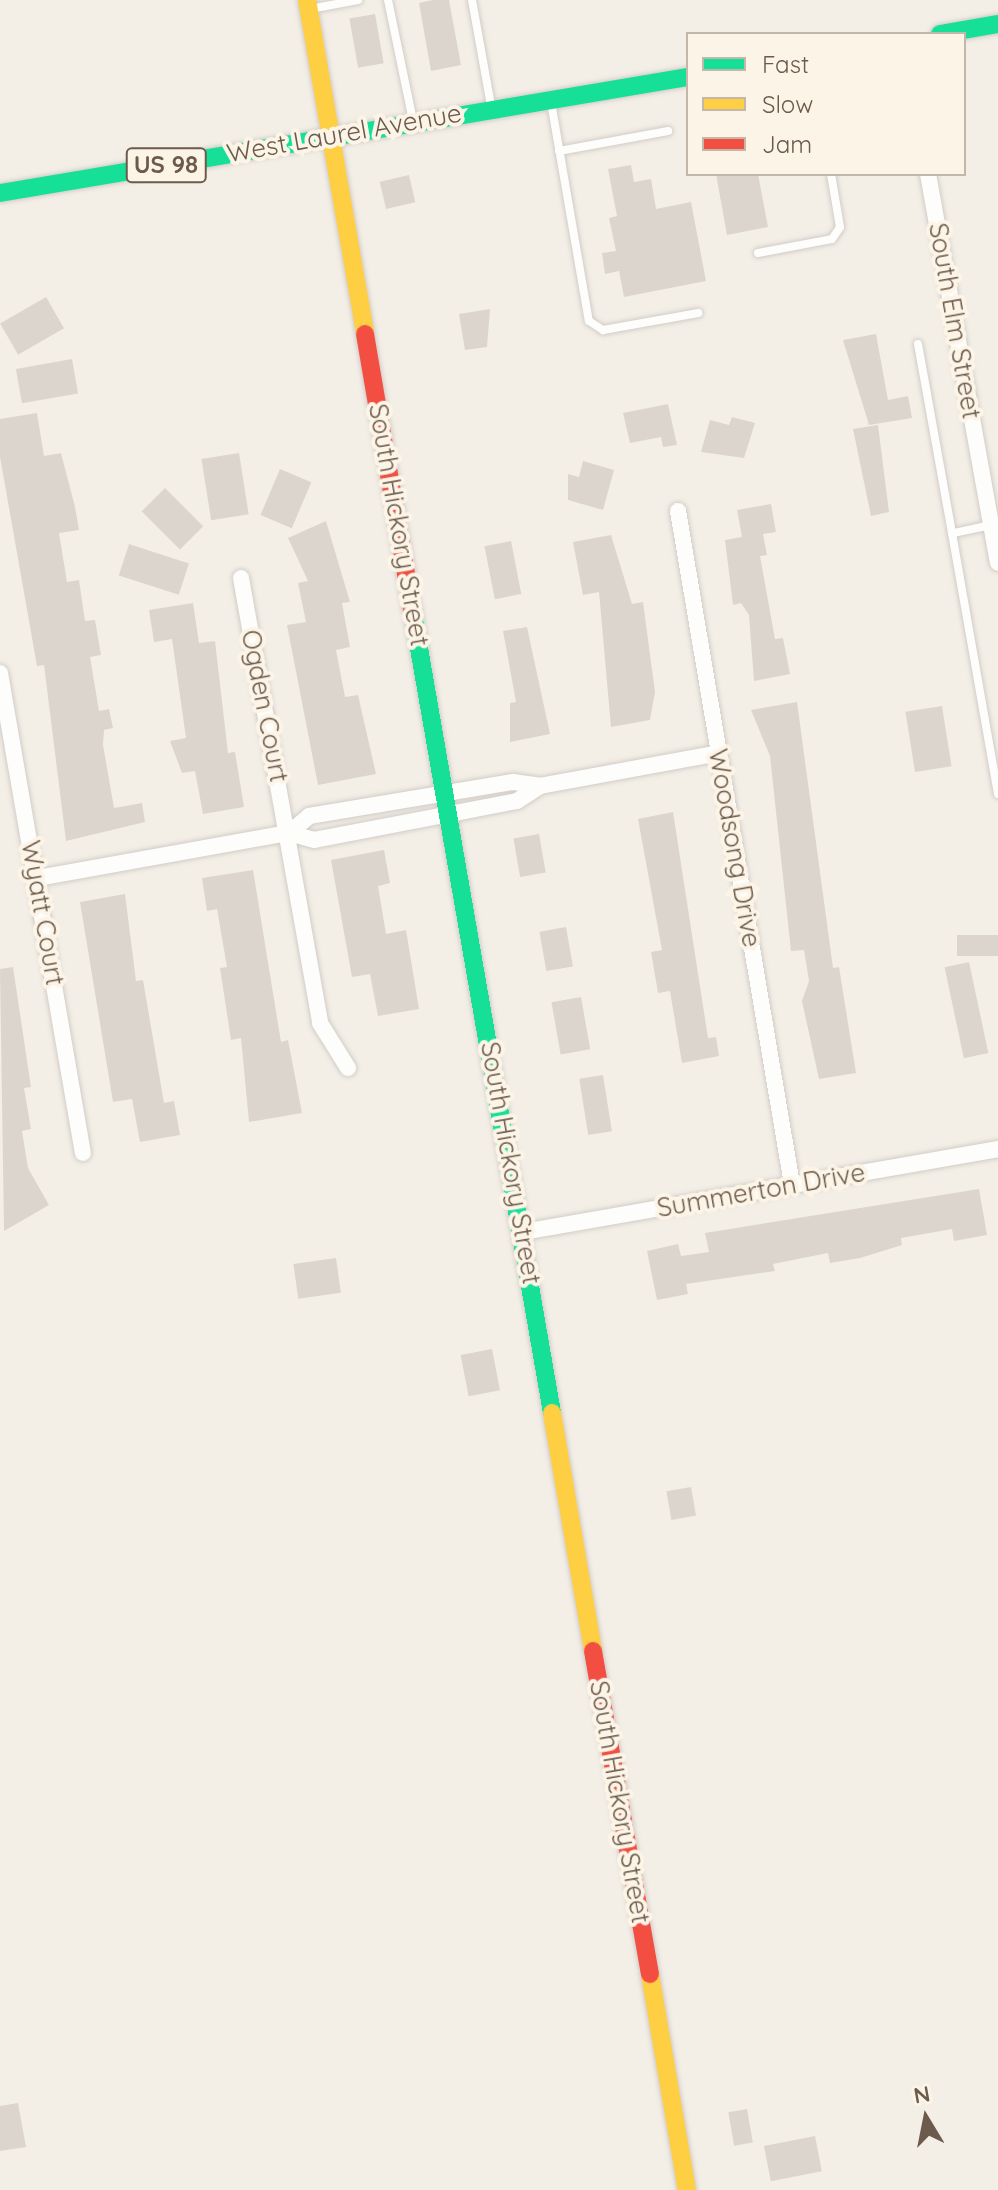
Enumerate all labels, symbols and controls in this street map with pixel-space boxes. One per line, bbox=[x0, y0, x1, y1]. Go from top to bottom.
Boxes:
legend bbox=[686, 32, 966, 176]
text: Fast bbox=[762, 49, 809, 79]
text: Slow bbox=[762, 89, 813, 119]
street label: West Laurel Avenue bbox=[224, 97, 464, 169]
text: Jam bbox=[762, 129, 812, 159]
road number: US 98 bbox=[124, 145, 208, 185]
street label: South Elm Street bbox=[922, 221, 988, 421]
street label: South Hickory Street bbox=[362, 401, 436, 649]
street label: Ogden Court bbox=[235, 627, 295, 785]
street label: Woodsong Drive bbox=[702, 746, 768, 950]
street label: Wyatt Court bbox=[15, 838, 71, 988]
street label: South Hickory Street bbox=[474, 1039, 548, 1287]
street label: Summerton Drive bbox=[655, 1156, 867, 1224]
street label: South Hickory Street bbox=[583, 1678, 657, 1926]
north arrow bbox=[886, 2078, 966, 2158]
text: N bbox=[911, 2079, 932, 2110]

